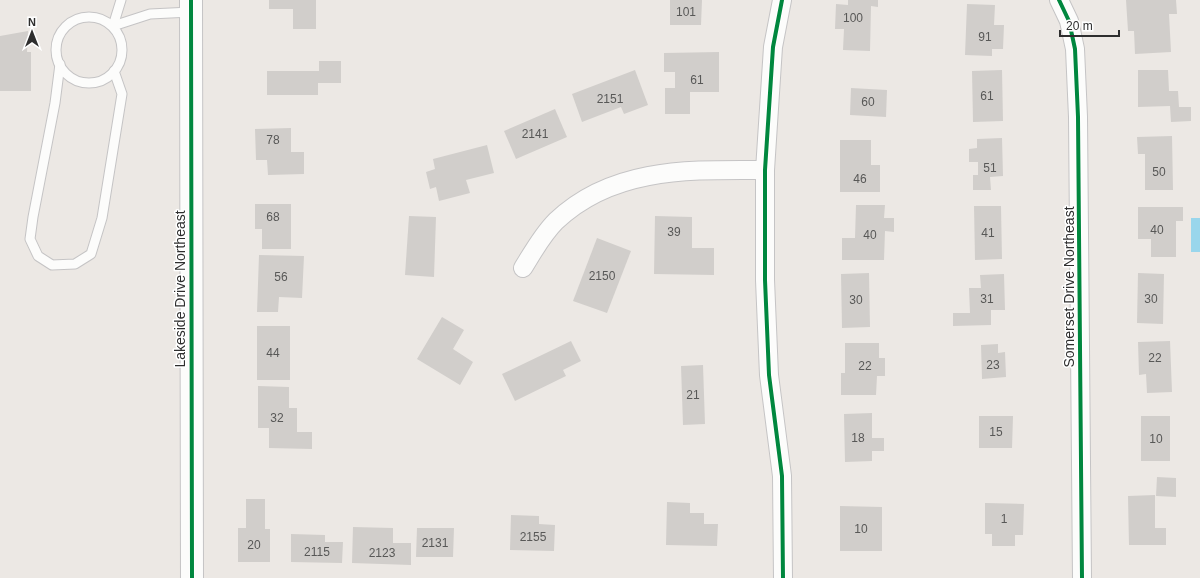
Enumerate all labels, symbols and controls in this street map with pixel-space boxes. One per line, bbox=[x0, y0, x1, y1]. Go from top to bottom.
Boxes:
house number: 101 bbox=[676, 5, 696, 19]
house number: 100 bbox=[843, 11, 863, 25]
north arrow bbox=[12, 12, 52, 52]
scale bar bbox=[1060, 12, 1119, 38]
text: N bbox=[28, 16, 36, 28]
text: 20 m bbox=[1066, 19, 1093, 33]
house number: 91 bbox=[978, 30, 992, 44]
house number: 61 bbox=[690, 73, 704, 87]
house number: 61 bbox=[980, 89, 994, 103]
house number: 2151 bbox=[597, 92, 624, 106]
house number: 60 bbox=[861, 95, 875, 109]
house number: 2141 bbox=[522, 127, 549, 141]
house number: 78 bbox=[266, 133, 280, 147]
house number: 51 bbox=[983, 161, 997, 175]
house number: 50 bbox=[1152, 165, 1166, 179]
house number: 46 bbox=[853, 172, 867, 186]
street label: Somerset Drive Northeast bbox=[1061, 206, 1077, 368]
street label: Lakeside Drive Northeast bbox=[172, 210, 188, 368]
house number: 68 bbox=[266, 210, 280, 224]
house number: 40 bbox=[1150, 223, 1164, 237]
house number: 39 bbox=[667, 225, 681, 239]
house number: 41 bbox=[981, 226, 995, 240]
house number: 40 bbox=[863, 228, 877, 242]
house number: 2150 bbox=[589, 269, 616, 283]
house number: 56 bbox=[274, 270, 288, 284]
house number: 31 bbox=[980, 292, 994, 306]
house number: 30 bbox=[1144, 292, 1158, 306]
house number: 30 bbox=[849, 293, 863, 307]
house number: 44 bbox=[266, 346, 280, 360]
house number: 22 bbox=[1148, 351, 1162, 365]
house number: 23 bbox=[986, 358, 1000, 372]
house number: 22 bbox=[858, 359, 872, 373]
house number: 21 bbox=[686, 388, 700, 402]
house number: 32 bbox=[270, 411, 284, 425]
house number: 15 bbox=[989, 425, 1003, 439]
house number: 18 bbox=[851, 431, 865, 445]
house number: 10 bbox=[1149, 432, 1163, 446]
house number: 1 bbox=[1001, 512, 1008, 526]
house number: 10 bbox=[854, 522, 868, 536]
house number: 2155 bbox=[520, 530, 547, 544]
house number: 2131 bbox=[422, 536, 449, 550]
house number: 20 bbox=[247, 538, 261, 552]
house number: 2115 bbox=[304, 545, 330, 559]
house number: 2123 bbox=[369, 546, 396, 560]

